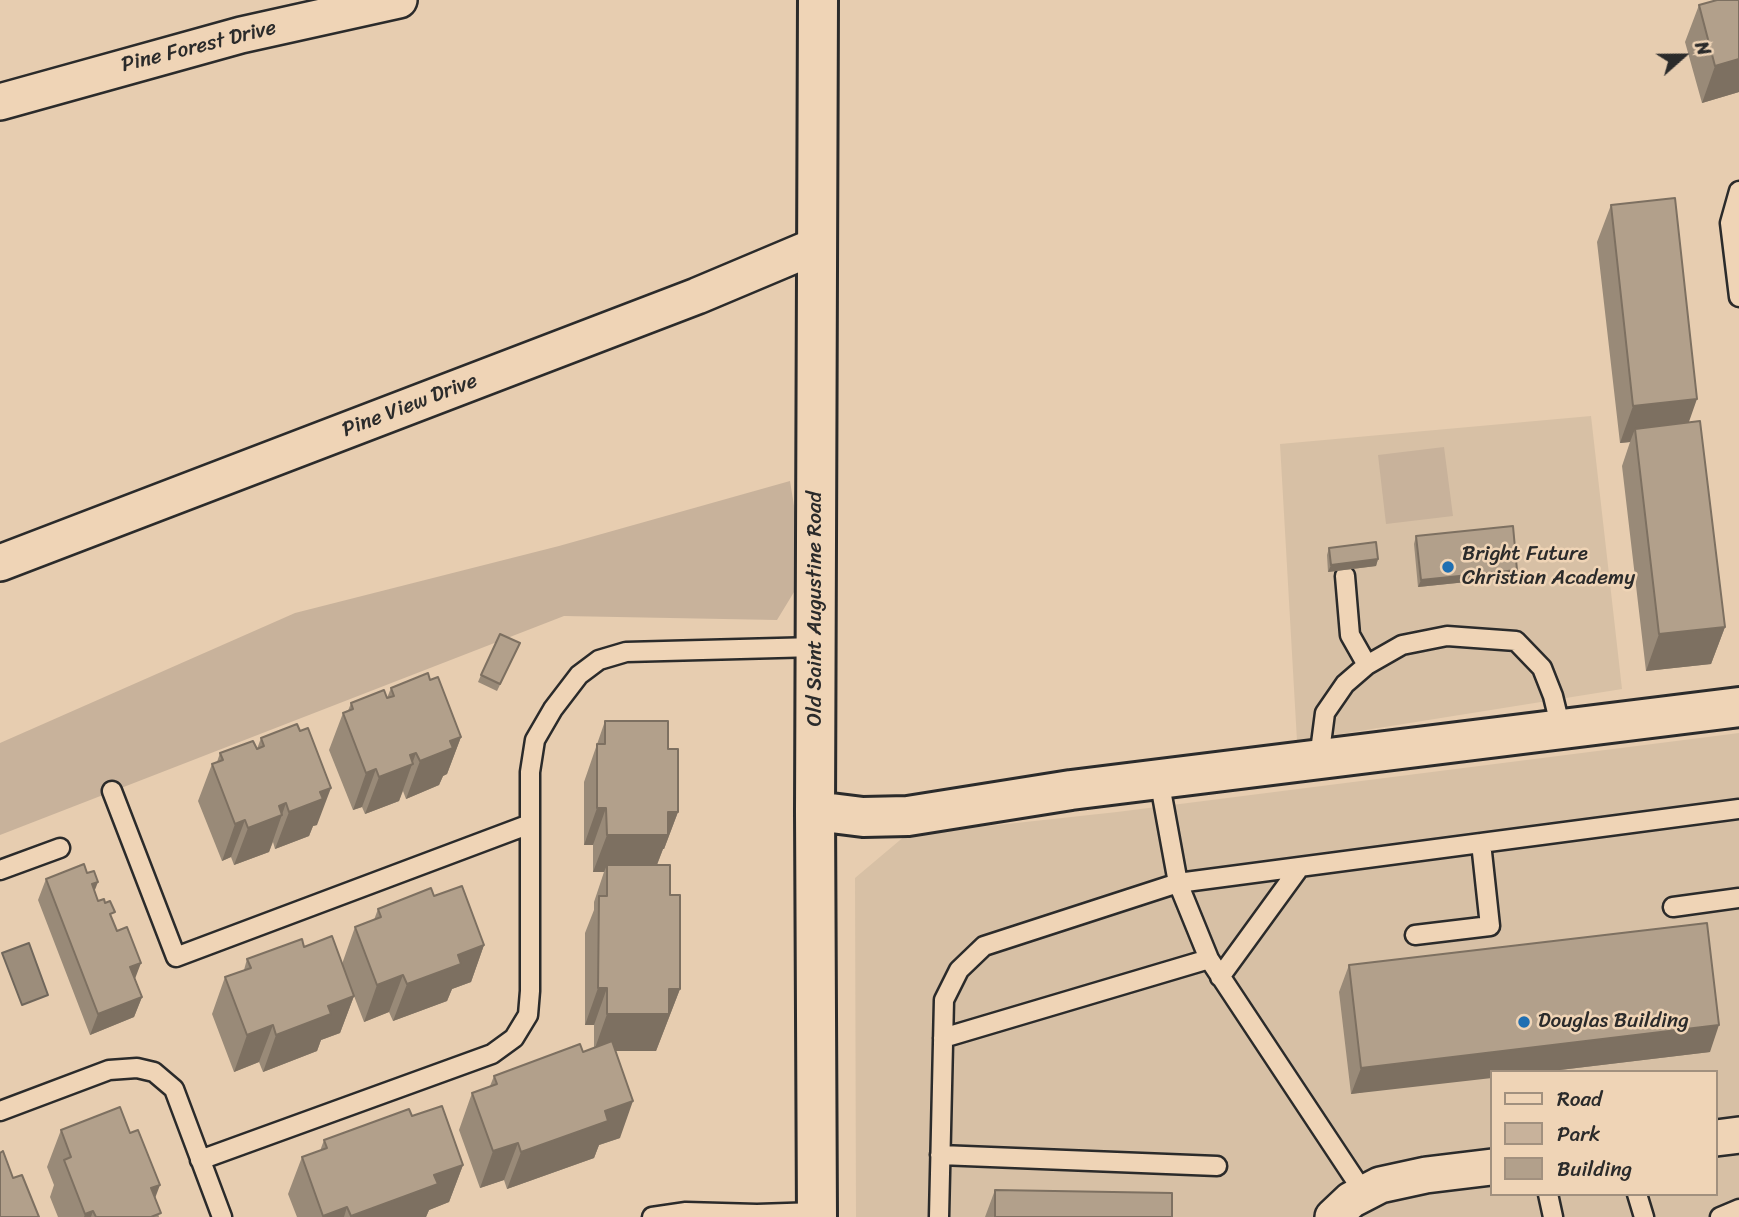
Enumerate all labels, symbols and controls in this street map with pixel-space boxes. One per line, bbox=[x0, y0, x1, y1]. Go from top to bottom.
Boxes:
street label: Pine Forest Drive bbox=[119, 16, 279, 78]
north arrow bbox=[1648, 21, 1718, 91]
text: N bbox=[1685, 36, 1721, 60]
street label: Pine View Drive bbox=[339, 369, 481, 443]
street label: Old Saint Augustine Road bbox=[803, 491, 829, 727]
place label: Bright Future Christian Academy bbox=[1462, 542, 1635, 592]
marker: Bright Future Christian Academy bbox=[1440, 559, 1456, 575]
place label: Douglas Building bbox=[1538, 1009, 1689, 1035]
marker: Douglas Building bbox=[1516, 1014, 1532, 1030]
legend bbox=[1490, 1070, 1718, 1196]
text: Road bbox=[1557, 1080, 1602, 1118]
text: Park bbox=[1557, 1115, 1600, 1153]
text: Building bbox=[1557, 1150, 1632, 1188]

